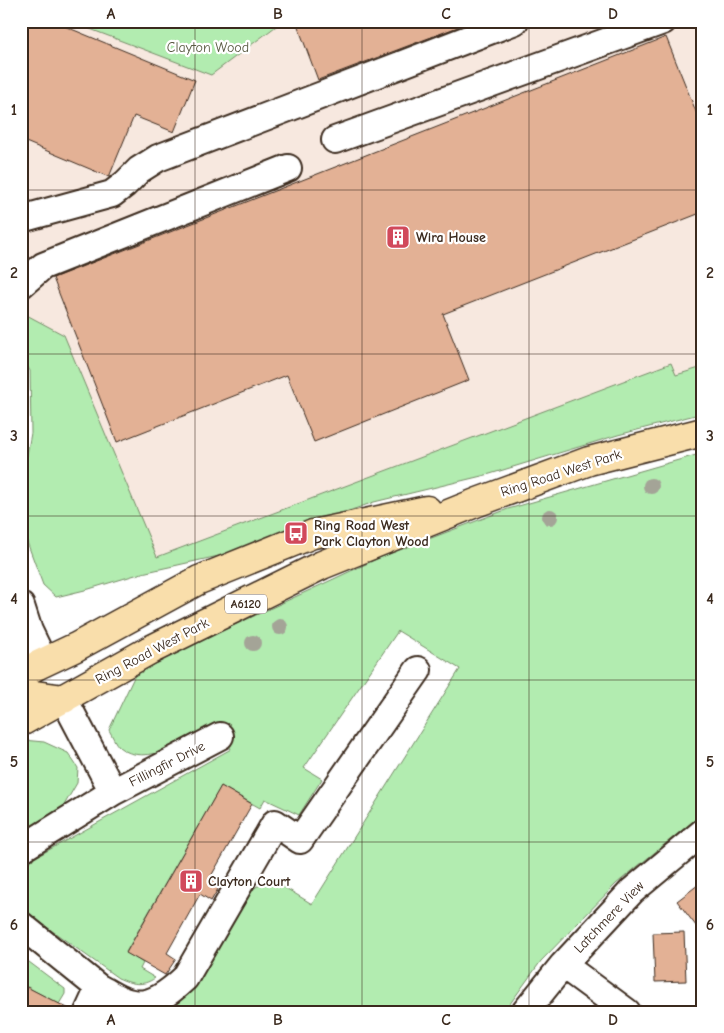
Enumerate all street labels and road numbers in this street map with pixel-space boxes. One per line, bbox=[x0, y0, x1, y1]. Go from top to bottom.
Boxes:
street label: Ring Road West Park bbox=[499, 445, 624, 501]
road number: A6120 bbox=[225, 594, 267, 614]
street label: Ring Road West Park bbox=[92, 614, 212, 688]
street label: Fillingfir Drive bbox=[126, 738, 208, 790]
street label: Latchmere View bbox=[570, 877, 648, 957]

